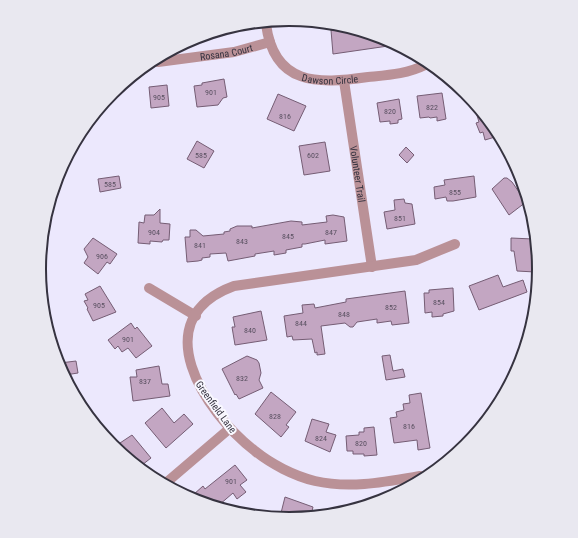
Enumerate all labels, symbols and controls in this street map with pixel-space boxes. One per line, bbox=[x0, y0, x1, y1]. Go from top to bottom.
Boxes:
street label: Rosana Court bbox=[199, 42, 254, 62]
street label: Dawson Circle bbox=[301, 71, 359, 86]
house number: 901 bbox=[205, 88, 217, 97]
house number: 905 bbox=[153, 93, 165, 102]
house number: 822 bbox=[426, 103, 438, 112]
house number: 820 bbox=[384, 107, 396, 116]
house number: 816 bbox=[279, 112, 291, 121]
street label: Volunteer Trail bbox=[348, 145, 368, 203]
house number: 585 bbox=[195, 151, 207, 160]
house number: 602 bbox=[307, 151, 319, 160]
house number: 585 bbox=[104, 180, 116, 189]
house number: 855 bbox=[449, 188, 461, 197]
house number: 851 bbox=[394, 214, 406, 223]
house number: 904 bbox=[148, 228, 160, 237]
house number: 847 bbox=[325, 228, 337, 237]
house number: 845 bbox=[282, 232, 294, 241]
house number: 843 bbox=[236, 237, 248, 246]
house number: 841 bbox=[194, 241, 206, 250]
house number: 906 bbox=[96, 252, 108, 261]
house number: 854 bbox=[433, 298, 445, 307]
house number: 905 bbox=[93, 301, 105, 310]
house number: 852 bbox=[385, 303, 397, 312]
house number: 848 bbox=[338, 310, 350, 319]
house number: 844 bbox=[295, 319, 307, 328]
house number: 840 bbox=[244, 326, 256, 335]
house number: 901 bbox=[122, 335, 134, 344]
house number: 832 bbox=[236, 374, 248, 383]
house number: 837 bbox=[139, 377, 151, 386]
street label: Greenfield Lane bbox=[194, 379, 239, 435]
house number: 828 bbox=[269, 412, 281, 421]
house number: 816 bbox=[403, 422, 415, 431]
house number: 824 bbox=[315, 434, 327, 443]
house number: 820 bbox=[355, 439, 367, 448]
house number: 901 bbox=[225, 477, 237, 486]

